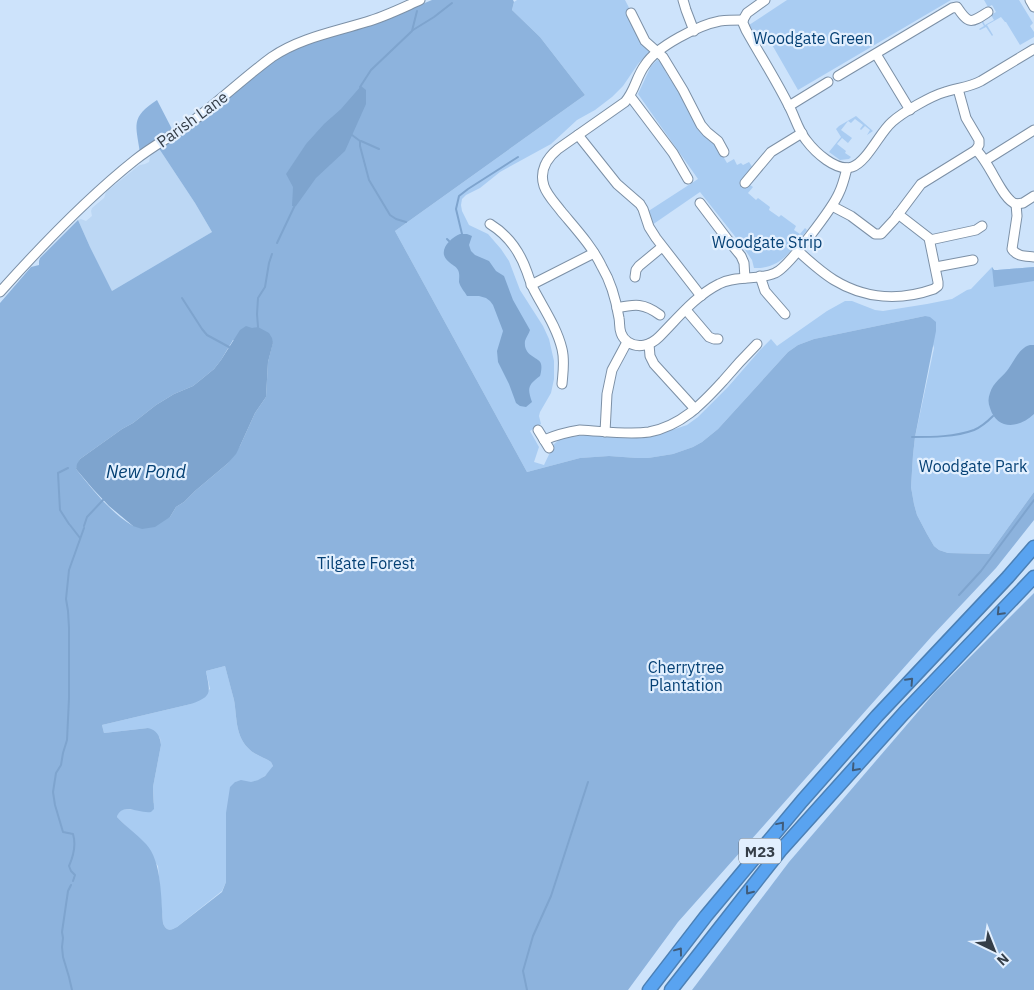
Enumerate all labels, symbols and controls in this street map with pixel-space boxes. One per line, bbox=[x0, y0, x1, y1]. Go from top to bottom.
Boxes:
park label: Woodgate Green bbox=[753, 28, 873, 48]
street label: Parish Lane bbox=[153, 86, 232, 151]
park label: Woodgate Strip bbox=[712, 232, 822, 252]
park label: Woodgate Park bbox=[919, 456, 1028, 476]
water label: New Pond bbox=[106, 460, 186, 483]
park label: Tilgate Forest bbox=[317, 553, 415, 573]
one-way arrow bbox=[997, 607, 1006, 616]
park label: Cherrytree Plantation bbox=[648, 657, 725, 695]
one-way arrow bbox=[904, 677, 913, 686]
one-way arrow bbox=[852, 763, 861, 772]
one-way arrow bbox=[776, 822, 785, 831]
road number: M23 bbox=[739, 838, 781, 864]
one-way arrow bbox=[746, 885, 754, 894]
north arrow bbox=[969, 925, 1019, 975]
one-way arrow bbox=[673, 948, 681, 957]
text: N bbox=[993, 949, 1013, 970]

